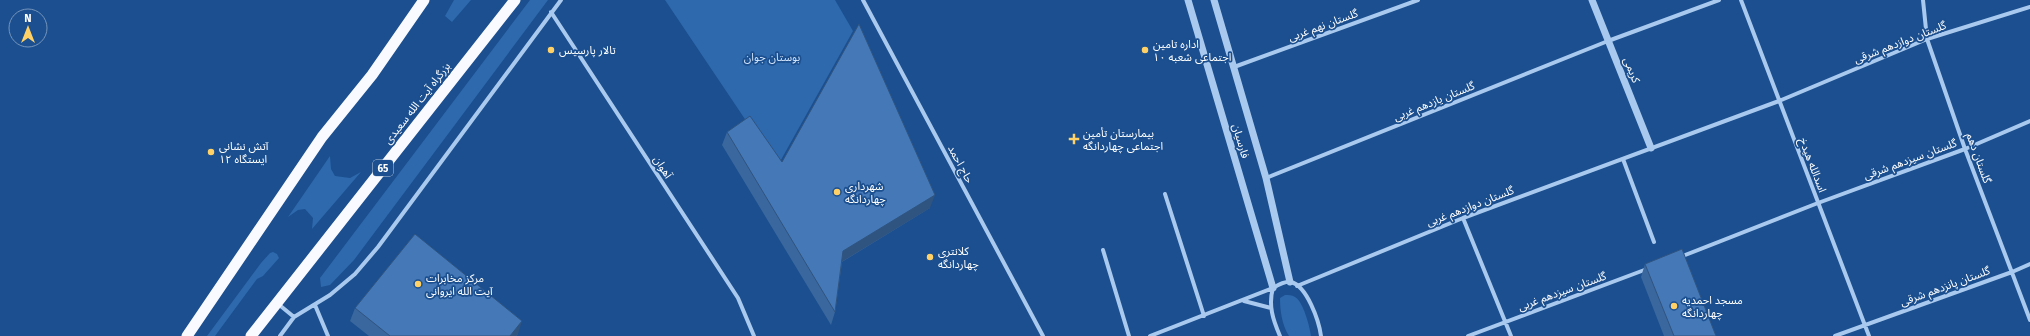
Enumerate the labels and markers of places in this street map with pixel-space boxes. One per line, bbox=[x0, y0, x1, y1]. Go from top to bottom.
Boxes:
place label: اداره تامین اجتماعی شعبه ۱۰ bbox=[1153, 38, 1231, 64]
place label: تالار پارسیس bbox=[559, 44, 616, 58]
marker: تالار پارسیس bbox=[546, 45, 556, 55]
marker: اداره تامین اجتماعی شعبه ۱۰ bbox=[1140, 45, 1150, 55]
place label: بیمارستان تأمین اجتماعی چهاردانگه bbox=[1083, 127, 1163, 154]
marker: بیمارستان تأمین اجتماعی چهاردانگه bbox=[1068, 133, 1080, 145]
place label: آتش نشانی ایستگاه ۱۲ bbox=[219, 140, 269, 166]
marker: آتش نشانی ایستگاه ۱۲ bbox=[206, 147, 216, 157]
place label: شهرداری چهاردانگه bbox=[845, 180, 886, 207]
marker: شهرداری چهاردانگه bbox=[832, 187, 842, 197]
place label: کلانتری چهاردانگه bbox=[938, 245, 979, 272]
marker: کلانتری چهاردانگه bbox=[925, 252, 935, 262]
place label: مرکز مخابرات آیت الله ایروانی bbox=[426, 272, 493, 298]
marker: مرکز مخابرات آیت الله ایروانی bbox=[413, 279, 423, 289]
place label: مسجد احمدیه چهاردانگه bbox=[1682, 294, 1743, 321]
marker: مسجد احمدیه چهاردانگه bbox=[1669, 301, 1679, 311]

